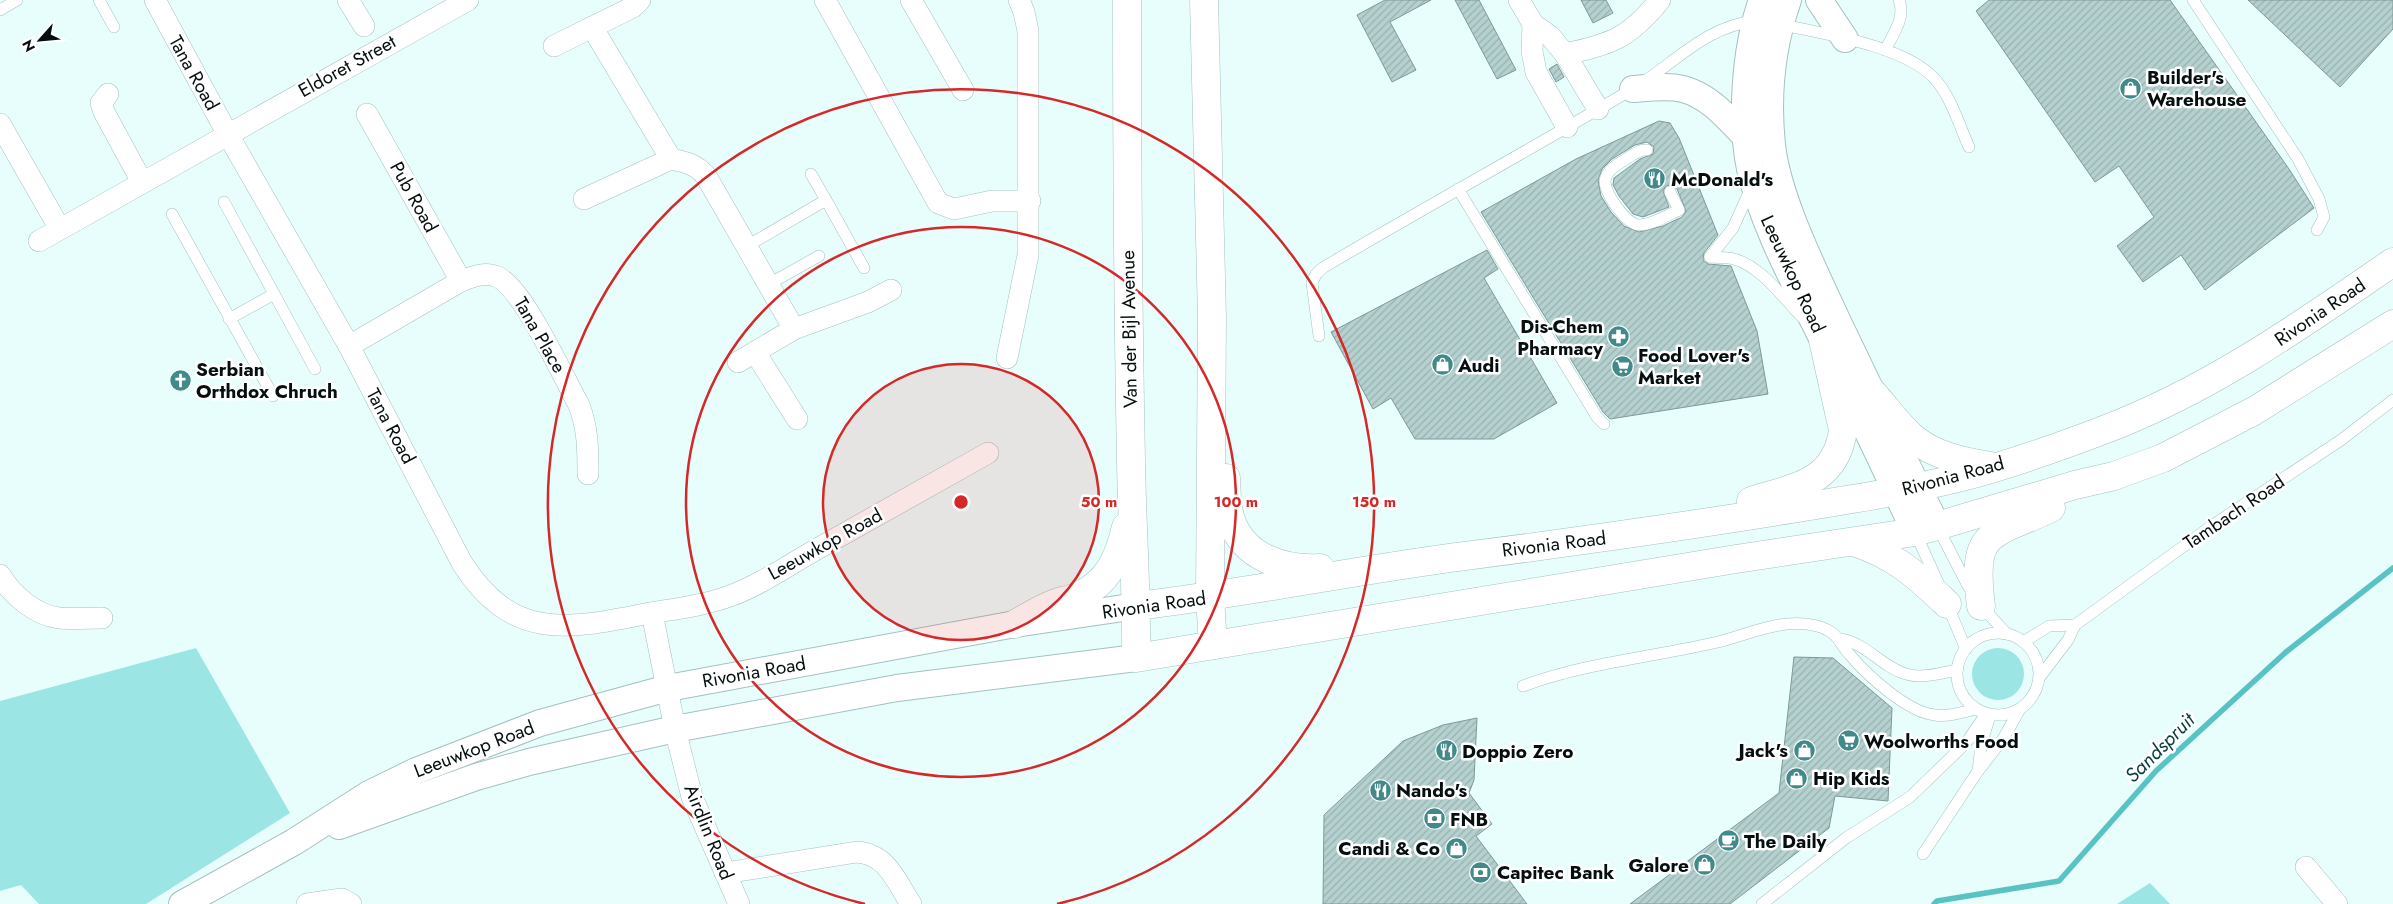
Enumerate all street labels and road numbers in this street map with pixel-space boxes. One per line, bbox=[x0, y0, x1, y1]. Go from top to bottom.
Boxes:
street label: Eldoret Street bbox=[293, 28, 401, 104]
street label: Tana Road bbox=[162, 31, 226, 115]
street label: Pub Road bbox=[383, 157, 445, 237]
street label: Leeuwkop Road bbox=[1754, 211, 1832, 337]
street label: Van der Bijl Avenue bbox=[1114, 250, 1144, 408]
street label: Rivonia Road bbox=[2269, 272, 2371, 352]
street label: Tana Place bbox=[507, 292, 573, 378]
street label: Tana Road bbox=[360, 384, 422, 468]
street label: Rivonia Road bbox=[1899, 449, 2007, 503]
street label: Tambach Road bbox=[2178, 468, 2290, 556]
street label: Leeuwkop Road bbox=[763, 501, 887, 587]
street label: Rivonia Road bbox=[1500, 524, 1608, 564]
street label: Rivonia Road bbox=[1100, 584, 1208, 626]
street label: Rivonia Road bbox=[700, 650, 808, 694]
street label: Leeuwkop Road bbox=[410, 714, 538, 784]
street label: Airdlin Road bbox=[678, 780, 740, 884]

